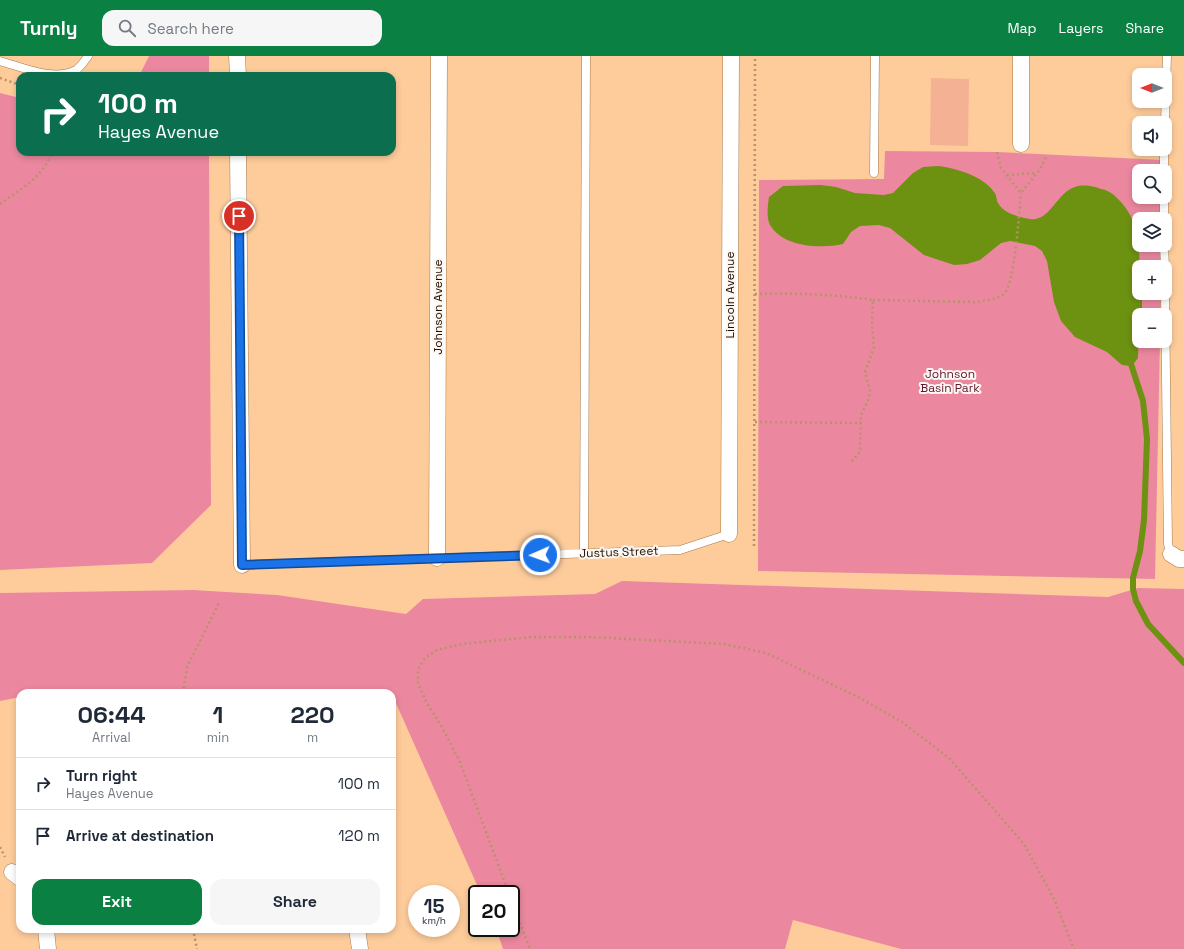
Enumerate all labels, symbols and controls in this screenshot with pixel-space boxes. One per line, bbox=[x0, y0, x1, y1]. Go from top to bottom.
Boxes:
search box bbox=[102, 10, 382, 46]
text: Turnly bbox=[20, 16, 78, 41]
icon: search bbox=[116, 17, 138, 39]
text: Search here bbox=[148, 19, 234, 38]
text: Map bbox=[1007, 19, 1037, 37]
text: Layers bbox=[1059, 19, 1103, 37]
text: Share bbox=[1125, 19, 1164, 37]
north arrow bbox=[1132, 68, 1172, 108]
map controls bbox=[1132, 68, 1172, 348]
text: 100 m bbox=[98, 85, 178, 121]
icon: right bbox=[32, 88, 84, 140]
button: sound bbox=[1132, 116, 1172, 156]
text: Hayes Avenue bbox=[98, 120, 219, 143]
button: search bbox=[1132, 164, 1172, 204]
pin bbox=[222, 199, 256, 233]
icon: arrive bbox=[228, 205, 250, 227]
button: layers bbox=[1132, 212, 1172, 252]
street label: Lincoln Avenue bbox=[722, 251, 738, 339]
street label: Johnson Avenue bbox=[430, 259, 446, 355]
button: + bbox=[1132, 260, 1172, 300]
button: − bbox=[1132, 308, 1172, 348]
park label: Johnson Basin Park bbox=[920, 366, 980, 396]
position arrow bbox=[519, 534, 561, 576]
street label: Justus Street bbox=[579, 543, 659, 561]
text: 06:44 bbox=[77, 699, 145, 730]
text: 1 bbox=[213, 699, 223, 730]
text: 220 bbox=[291, 699, 335, 730]
text: Arrival bbox=[92, 729, 131, 746]
text: min bbox=[207, 729, 229, 746]
text: m bbox=[307, 729, 318, 746]
text: Turn right bbox=[66, 766, 137, 785]
icon: right bbox=[32, 773, 54, 795]
text: 100 m bbox=[338, 774, 380, 793]
text: Hayes Avenue bbox=[66, 785, 153, 802]
icon: arrive bbox=[32, 825, 54, 847]
text: Arrive at destination bbox=[66, 826, 214, 845]
text: 120 m bbox=[338, 826, 380, 845]
button: Exit bbox=[32, 879, 202, 925]
button: Share bbox=[210, 879, 380, 925]
speed limit sign: 20 bbox=[468, 885, 520, 937]
text: 15 bbox=[423, 893, 445, 919]
text: km/h bbox=[422, 914, 446, 927]

